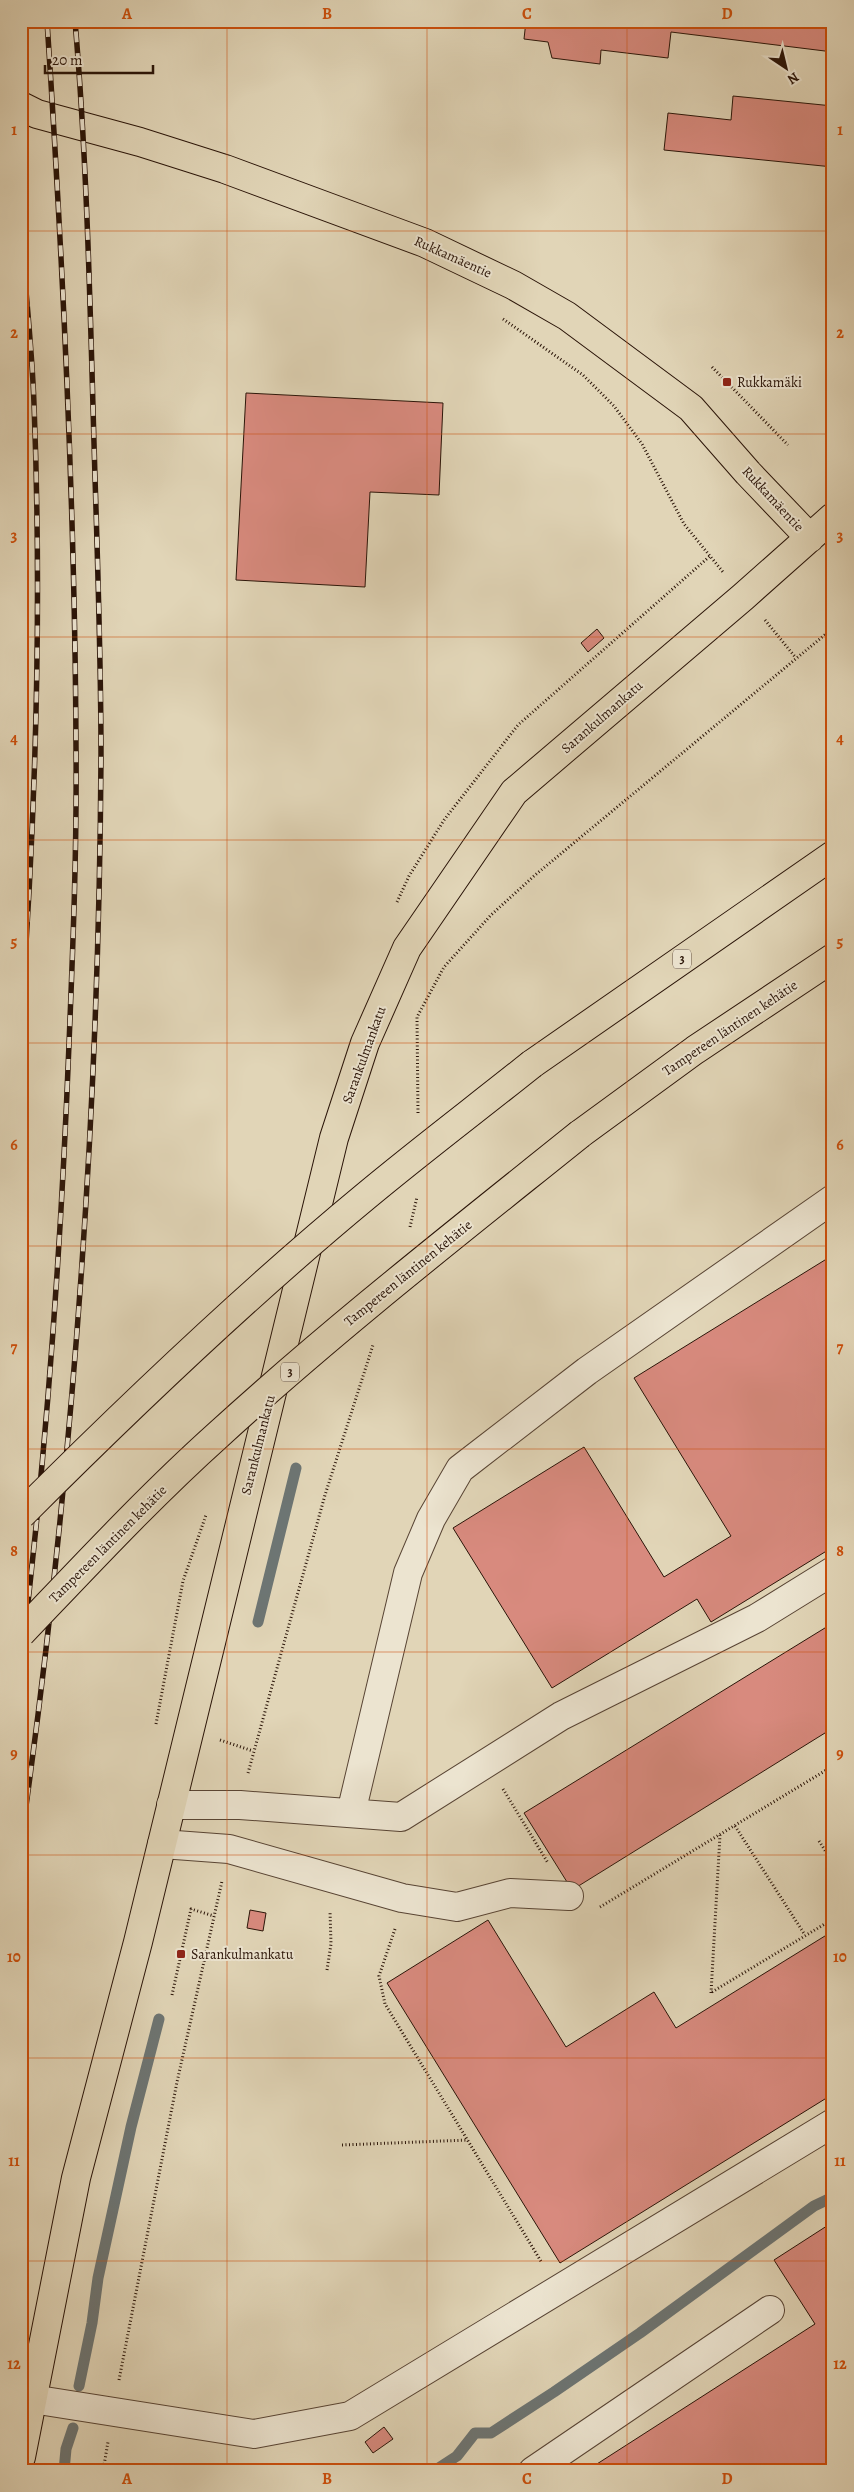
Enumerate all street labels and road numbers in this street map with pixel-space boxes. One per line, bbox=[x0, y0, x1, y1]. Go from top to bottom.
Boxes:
street label: Rukkamäentie bbox=[411, 231, 495, 283]
street label: Rukkamäentie bbox=[738, 462, 808, 536]
street label: Sarankulmankatu bbox=[557, 676, 647, 758]
road number: 3 bbox=[673, 950, 691, 969]
street label: Tampereen läntinen kehätie bbox=[659, 976, 801, 1080]
street label: Sarankulmankatu bbox=[338, 1003, 391, 1106]
street label: Tampereen läntinen kehätie bbox=[340, 1215, 476, 1331]
road number: 3 bbox=[281, 1362, 299, 1381]
street label: Sarankulmankatu bbox=[236, 1393, 280, 1497]
street label: Tampereen läntinen kehätie bbox=[45, 1481, 171, 1607]

